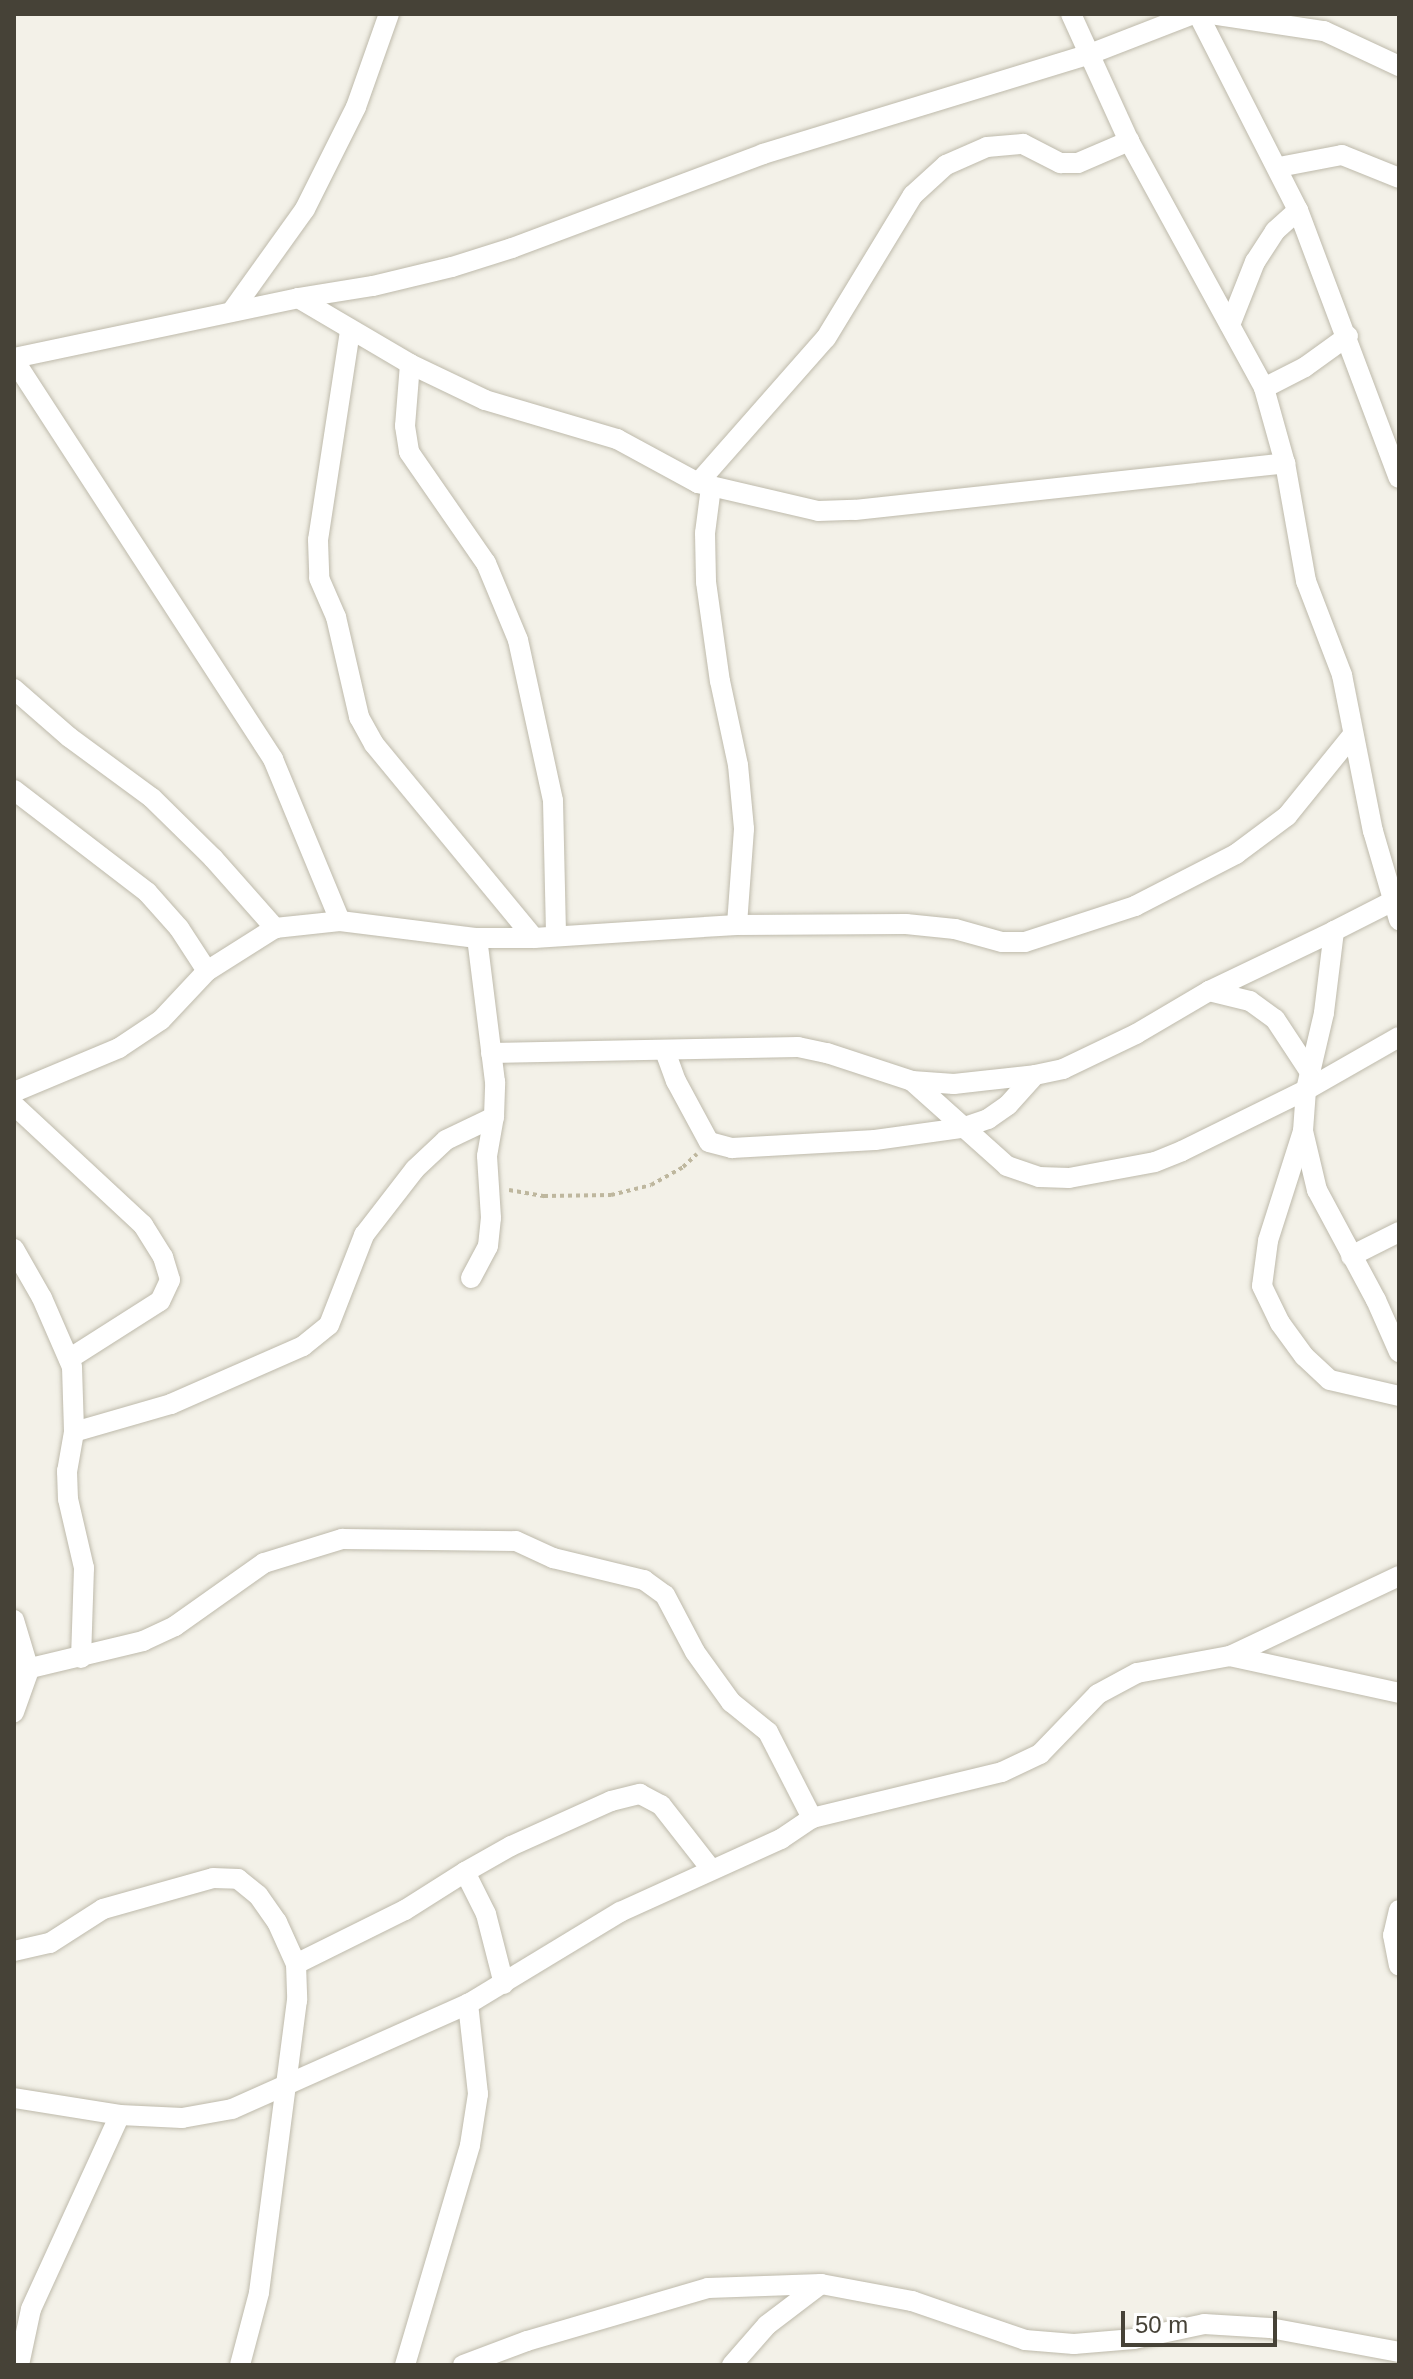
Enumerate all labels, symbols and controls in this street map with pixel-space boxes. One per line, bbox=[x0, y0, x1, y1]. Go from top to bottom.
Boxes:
scale bar bbox=[1125, 2295, 1281, 2345]
text: 50 m bbox=[1135, 2311, 1188, 2338]

